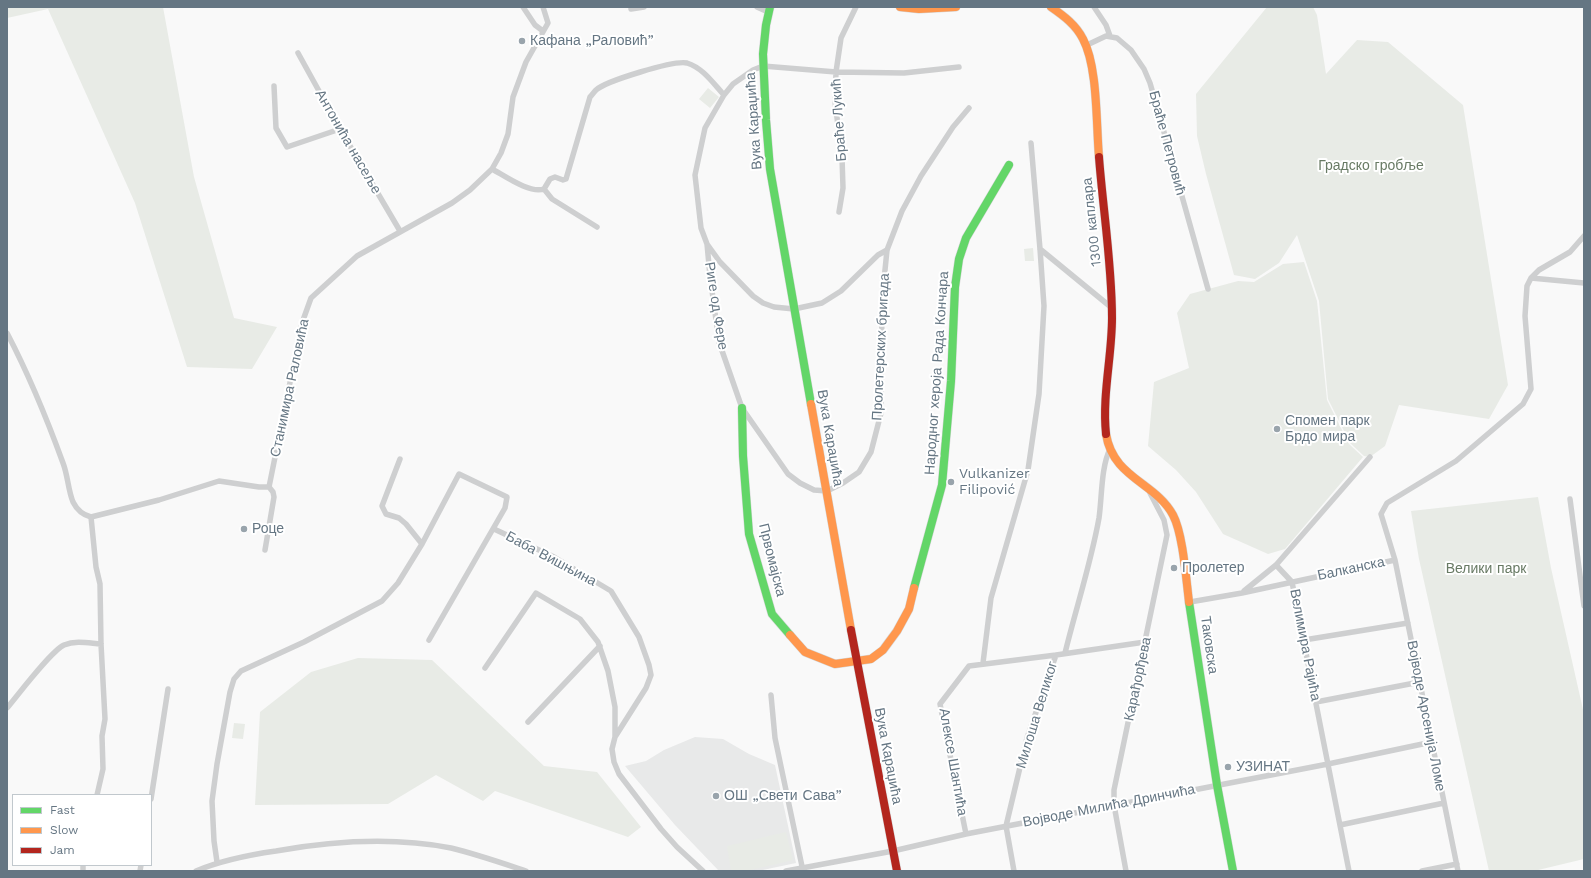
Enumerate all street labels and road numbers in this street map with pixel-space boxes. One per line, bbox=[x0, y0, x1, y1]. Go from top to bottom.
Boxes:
street label: Вука Караџића bbox=[742, 72, 766, 170]
street label: Браће Лукић bbox=[828, 78, 850, 162]
street label: Антонића насеље bbox=[311, 87, 385, 197]
street label: Браће Петровић bbox=[1145, 89, 1189, 197]
street label: 1300 каплара bbox=[1079, 177, 1105, 267]
street label: Риге од Фере bbox=[701, 261, 731, 351]
street label: Народног хероја Рада Кончара bbox=[921, 271, 953, 475]
street label: Пролетерских бригада bbox=[869, 273, 893, 421]
street label: Станимира Раловића bbox=[267, 317, 313, 459]
street label: Вука Караџића bbox=[813, 388, 847, 488]
street label: Првомајска bbox=[755, 522, 789, 598]
street label: Баба Вишњина bbox=[503, 528, 599, 590]
street label: Балканска bbox=[1316, 554, 1386, 584]
street label: Велимира Рајића bbox=[1286, 588, 1324, 702]
street label: Таковска bbox=[1197, 615, 1221, 675]
street label: Карађорђева bbox=[1121, 635, 1155, 723]
street label: Војводе Арсенија Ломе bbox=[1403, 639, 1449, 793]
street label: Милоша Великог bbox=[1013, 659, 1061, 771]
street label: Вука Караџића bbox=[870, 706, 906, 806]
street label: Алексе Шантића bbox=[935, 707, 971, 817]
street label: Војводе Милића Дринчића bbox=[1021, 781, 1197, 831]

